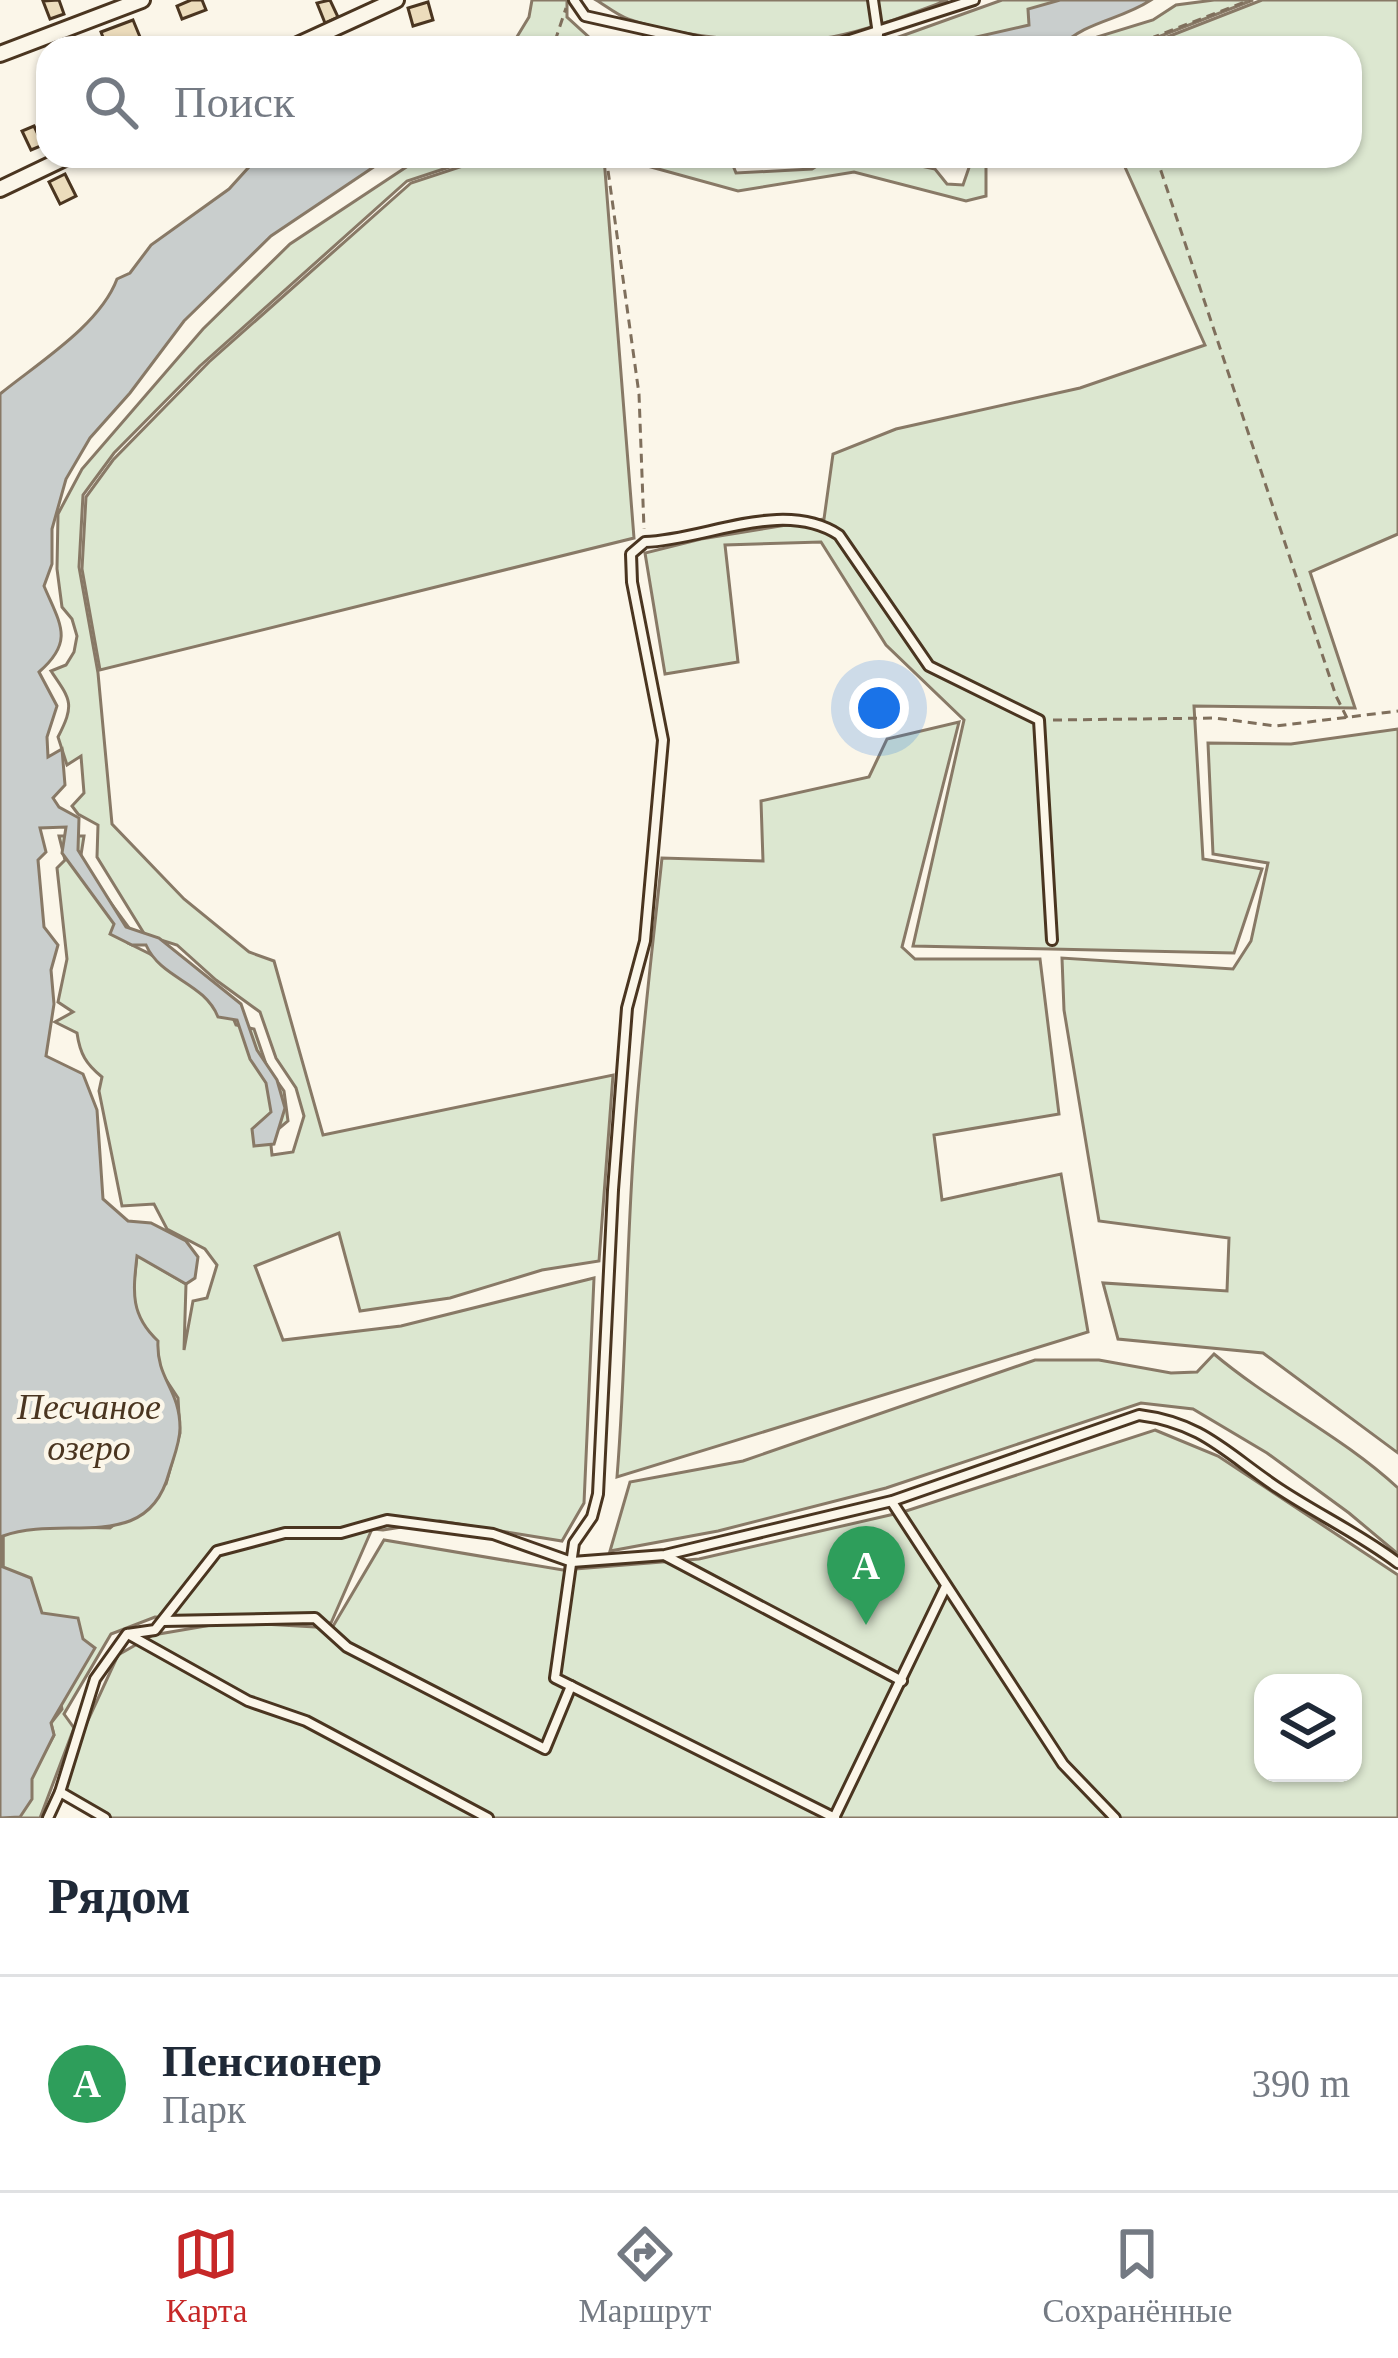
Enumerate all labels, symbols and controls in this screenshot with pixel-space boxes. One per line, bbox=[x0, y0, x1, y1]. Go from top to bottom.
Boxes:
search box bbox=[36, 36, 1362, 168]
icon: search bbox=[78, 69, 144, 135]
text: Поиск bbox=[174, 77, 295, 127]
your location bbox=[849, 678, 909, 738]
water label: Песчаное озеро bbox=[16, 1387, 161, 1468]
pin: A bbox=[827, 1526, 905, 1625]
map controls bbox=[1254, 1674, 1362, 1782]
button: layers bbox=[1254, 1674, 1362, 1782]
text: Рядом bbox=[48, 1868, 191, 1924]
text: Пенсионер bbox=[162, 2036, 382, 2086]
text: A bbox=[73, 2062, 101, 2105]
text: 390 m bbox=[1251, 2062, 1350, 2105]
text: Парк bbox=[162, 2088, 246, 2131]
tab: Карта bbox=[166, 2221, 247, 2330]
tab: Маршрут bbox=[579, 2221, 711, 2330]
tab: Сохранённые bbox=[1043, 2221, 1232, 2330]

